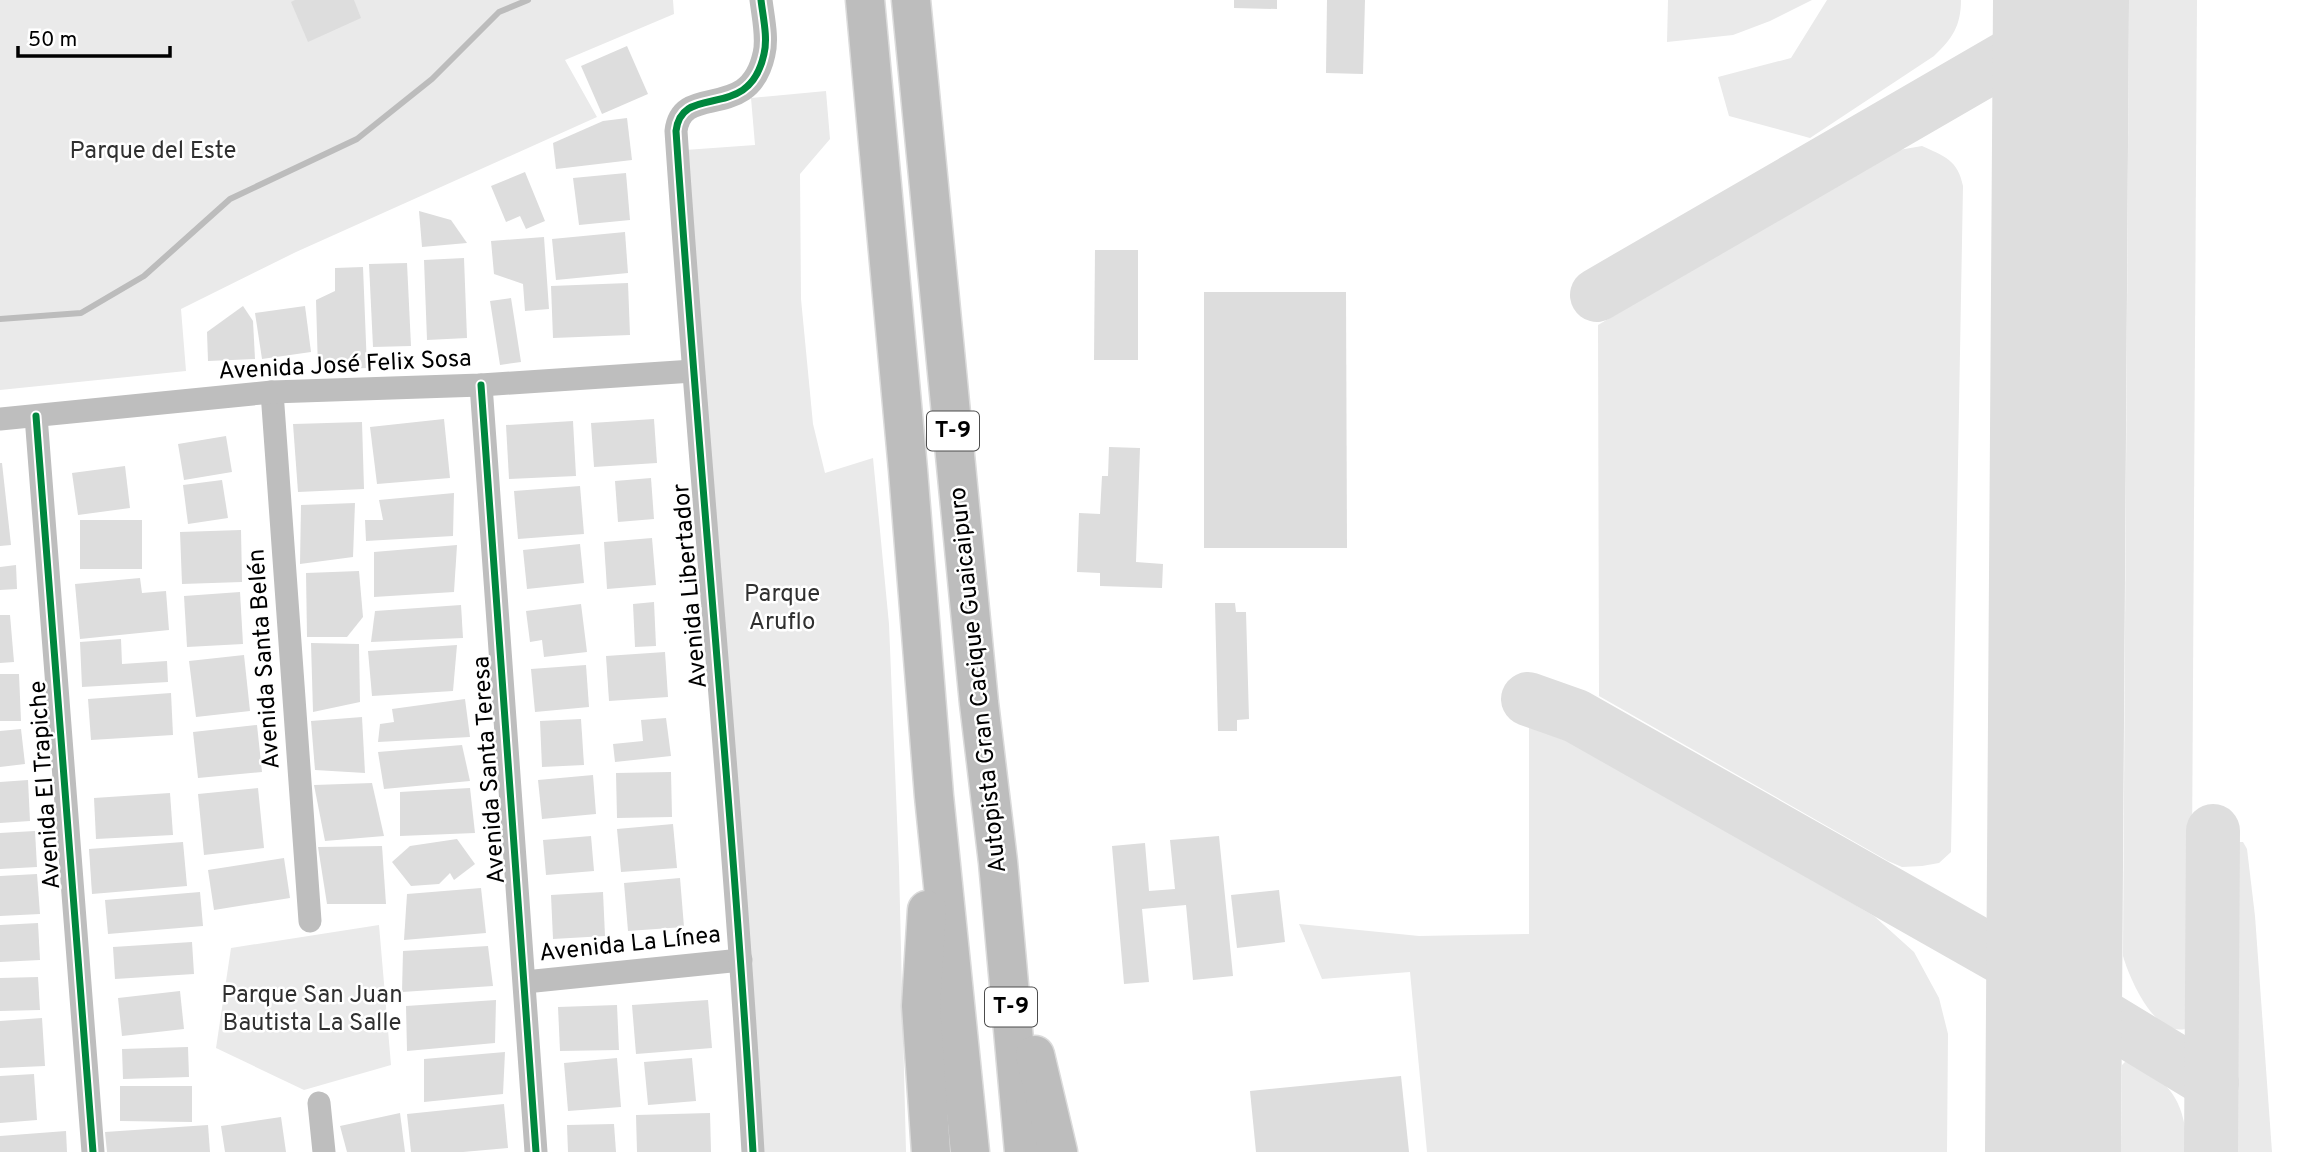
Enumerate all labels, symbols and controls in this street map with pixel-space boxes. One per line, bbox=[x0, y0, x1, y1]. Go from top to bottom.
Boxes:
scale bar bbox=[18, 14, 170, 58]
text: 50 m bbox=[28, 27, 77, 54]
park label: Parque del Este bbox=[70, 137, 236, 167]
street label: Avenida José Felix Sosa bbox=[218, 344, 472, 388]
road number: T-9 bbox=[927, 412, 979, 450]
street label: Avenida Libertador bbox=[667, 482, 715, 690]
street label: Autopista Gran Cacique Guaicaipuro bbox=[944, 486, 1014, 874]
street label: Avenida Santa Belén bbox=[242, 548, 288, 770]
park label: Parque Aruflo bbox=[744, 580, 820, 638]
street label: Avenida Santa Teresa bbox=[467, 655, 513, 885]
street label: Avenida El Trapiche bbox=[24, 680, 68, 890]
street label: Avenida La Línea bbox=[538, 921, 722, 969]
park label: Parque San Juan Bautista La Salle bbox=[221, 981, 403, 1039]
road number: T-9 bbox=[985, 988, 1037, 1026]

